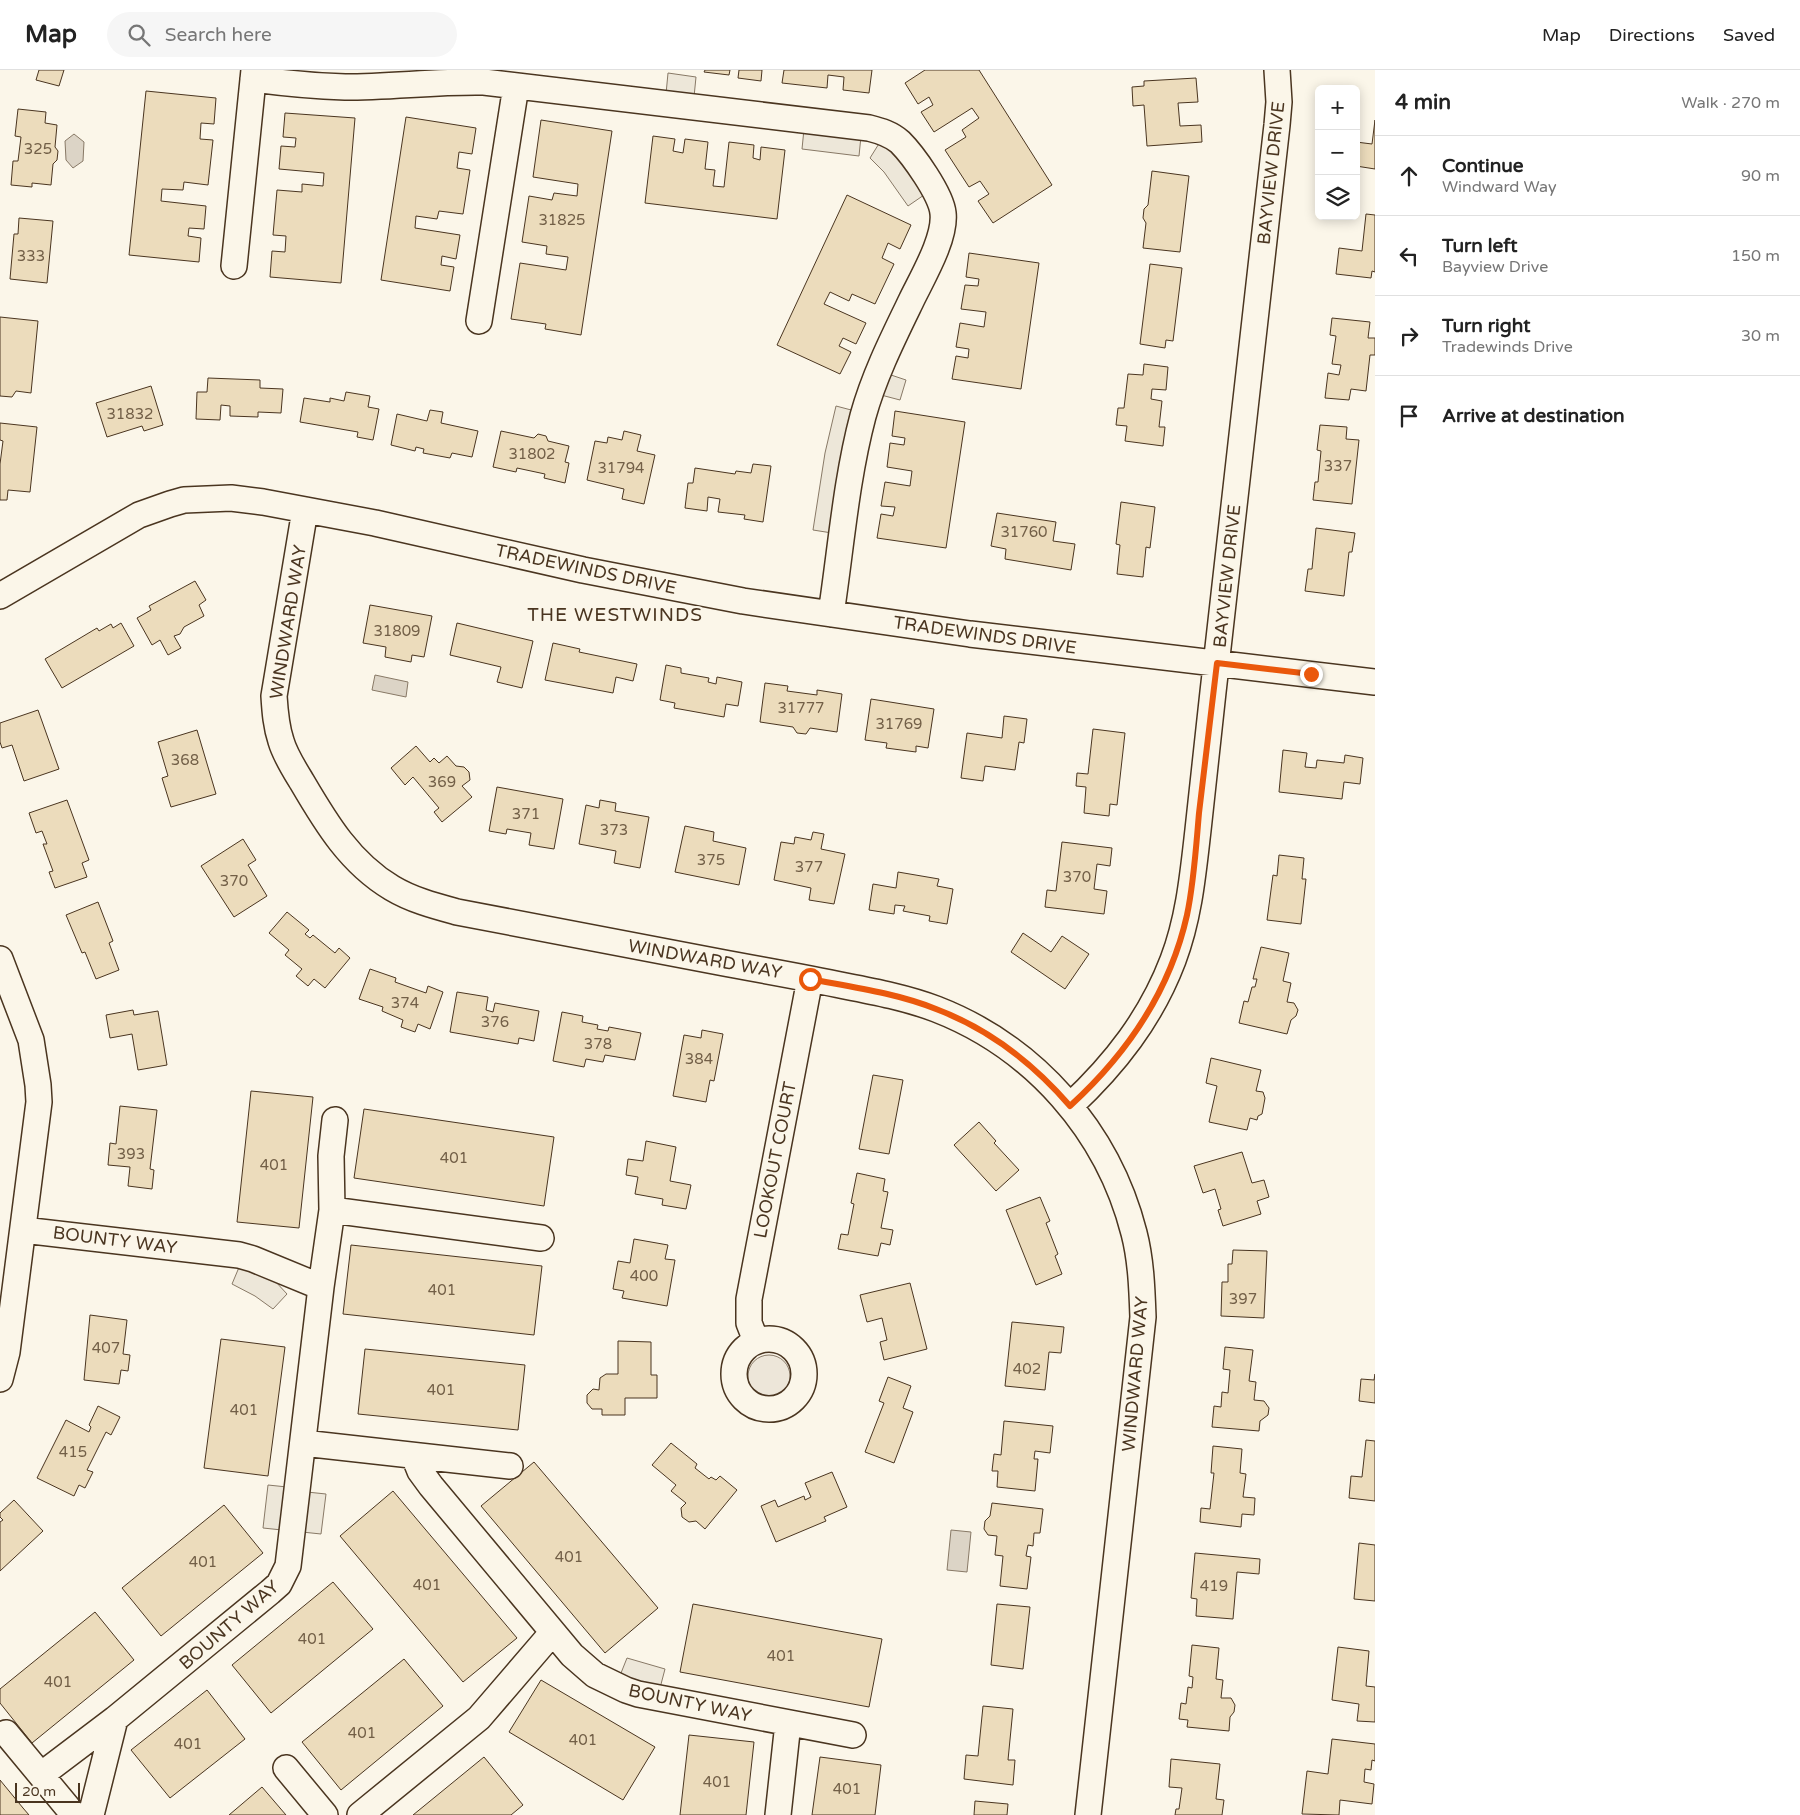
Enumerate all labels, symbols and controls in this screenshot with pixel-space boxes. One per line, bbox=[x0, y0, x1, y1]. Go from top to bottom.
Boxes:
search box bbox=[107, 12, 457, 57]
text: Map bbox=[25, 20, 77, 49]
icon: search bbox=[125, 21, 153, 49]
text: Search here bbox=[165, 24, 272, 46]
text: Map bbox=[1542, 24, 1581, 46]
text: Directions bbox=[1609, 24, 1695, 46]
text: Saved bbox=[1723, 24, 1775, 46]
map controls bbox=[1315, 85, 1360, 220]
button: + bbox=[1315, 85, 1360, 130]
text: 4 min bbox=[1395, 90, 1451, 115]
text: Walk · 270 m bbox=[1681, 93, 1780, 113]
street label: BAYVIEW DRIVE bbox=[1253, 100, 1289, 246]
button: − bbox=[1315, 130, 1360, 175]
house number: 325 bbox=[24, 140, 52, 158]
text: Continue bbox=[1442, 155, 1524, 177]
icon: ahead bbox=[1395, 162, 1423, 190]
text: 90 m bbox=[1741, 166, 1780, 186]
button: layers bbox=[1315, 175, 1360, 220]
text: Windward Way bbox=[1442, 177, 1557, 197]
house number: 31825 bbox=[538, 211, 586, 229]
text: Turn left bbox=[1442, 235, 1518, 257]
icon: left bbox=[1395, 242, 1423, 270]
text: 150 m bbox=[1731, 246, 1780, 266]
house number: 333 bbox=[17, 247, 45, 265]
text: Bayview Drive bbox=[1442, 257, 1548, 277]
text: Turn right bbox=[1442, 315, 1530, 337]
icon: right bbox=[1395, 322, 1423, 350]
text: 30 m bbox=[1741, 326, 1780, 346]
text: Tradewinds Drive bbox=[1442, 337, 1573, 357]
icon: arrive bbox=[1395, 402, 1423, 430]
house number: 31832 bbox=[106, 405, 154, 423]
text: Arrive at destination bbox=[1442, 405, 1625, 427]
house number: 31802 bbox=[508, 445, 556, 463]
house number: 337 bbox=[1324, 457, 1352, 475]
house number: 31794 bbox=[597, 459, 645, 477]
street label: BAYVIEW DRIVE bbox=[1209, 503, 1245, 649]
house number: 31760 bbox=[1000, 523, 1048, 541]
street label: TRADEWINDS DRIVE bbox=[493, 539, 679, 599]
street label: WINDWARD WAY bbox=[265, 543, 311, 701]
district label: THE WESTWINDS bbox=[527, 604, 703, 626]
street label: TRADEWINDS DRIVE bbox=[892, 611, 1078, 659]
house number: 31809 bbox=[373, 622, 421, 640]
route end bbox=[1300, 663, 1323, 686]
house number: 31777 bbox=[777, 699, 825, 717]
house number: 31769 bbox=[875, 715, 923, 733]
house number: 368 bbox=[171, 751, 199, 769]
house number: 369 bbox=[428, 773, 456, 791]
house number: 371 bbox=[512, 805, 540, 823]
house number: 373 bbox=[600, 821, 628, 839]
house number: 375 bbox=[697, 851, 725, 869]
house number: 377 bbox=[795, 858, 823, 876]
house number: 370 bbox=[1063, 868, 1091, 886]
house number: 370 bbox=[220, 872, 248, 890]
street label: WINDWARD WAY bbox=[626, 935, 784, 983]
route start bbox=[799, 968, 822, 991]
house number: 374 bbox=[391, 994, 419, 1012]
house number: 376 bbox=[481, 1013, 509, 1031]
house number: 378 bbox=[584, 1035, 612, 1053]
house number: 384 bbox=[685, 1050, 713, 1068]
street label: LOOKOUT COURT bbox=[749, 1080, 801, 1240]
house number: 393 bbox=[117, 1145, 145, 1163]
house number: 401 bbox=[440, 1149, 468, 1167]
house number: 401 bbox=[260, 1156, 288, 1174]
street label: BOUNTY WAY bbox=[52, 1221, 179, 1259]
house number: 400 bbox=[630, 1267, 658, 1285]
house number: 401 bbox=[428, 1281, 456, 1299]
house number: 397 bbox=[1229, 1290, 1257, 1308]
street label: WINDWARD WAY bbox=[1117, 1295, 1153, 1453]
house number: 407 bbox=[92, 1339, 120, 1357]
house number: 402 bbox=[1013, 1360, 1041, 1378]
house number: 401 bbox=[427, 1381, 455, 1399]
house number: 401 bbox=[230, 1401, 258, 1419]
house number: 415 bbox=[59, 1443, 87, 1461]
house number: 401 bbox=[555, 1548, 583, 1566]
house number: 401 bbox=[189, 1553, 217, 1571]
street label: BOUNTY WAY bbox=[175, 1575, 284, 1674]
house number: 401 bbox=[413, 1576, 441, 1594]
house number: 419 bbox=[1200, 1577, 1228, 1595]
house number: 401 bbox=[298, 1630, 326, 1648]
house number: 401 bbox=[767, 1647, 795, 1665]
house number: 401 bbox=[44, 1673, 72, 1691]
street label: BOUNTY WAY bbox=[627, 1679, 754, 1727]
house number: 401 bbox=[348, 1724, 376, 1742]
house number: 401 bbox=[569, 1731, 597, 1749]
house number: 401 bbox=[174, 1735, 202, 1753]
house number: 401 bbox=[703, 1773, 731, 1791]
scale bar bbox=[15, 1780, 80, 1803]
house number: 401 bbox=[833, 1780, 861, 1798]
text: 20 m bbox=[22, 1783, 56, 1800]

